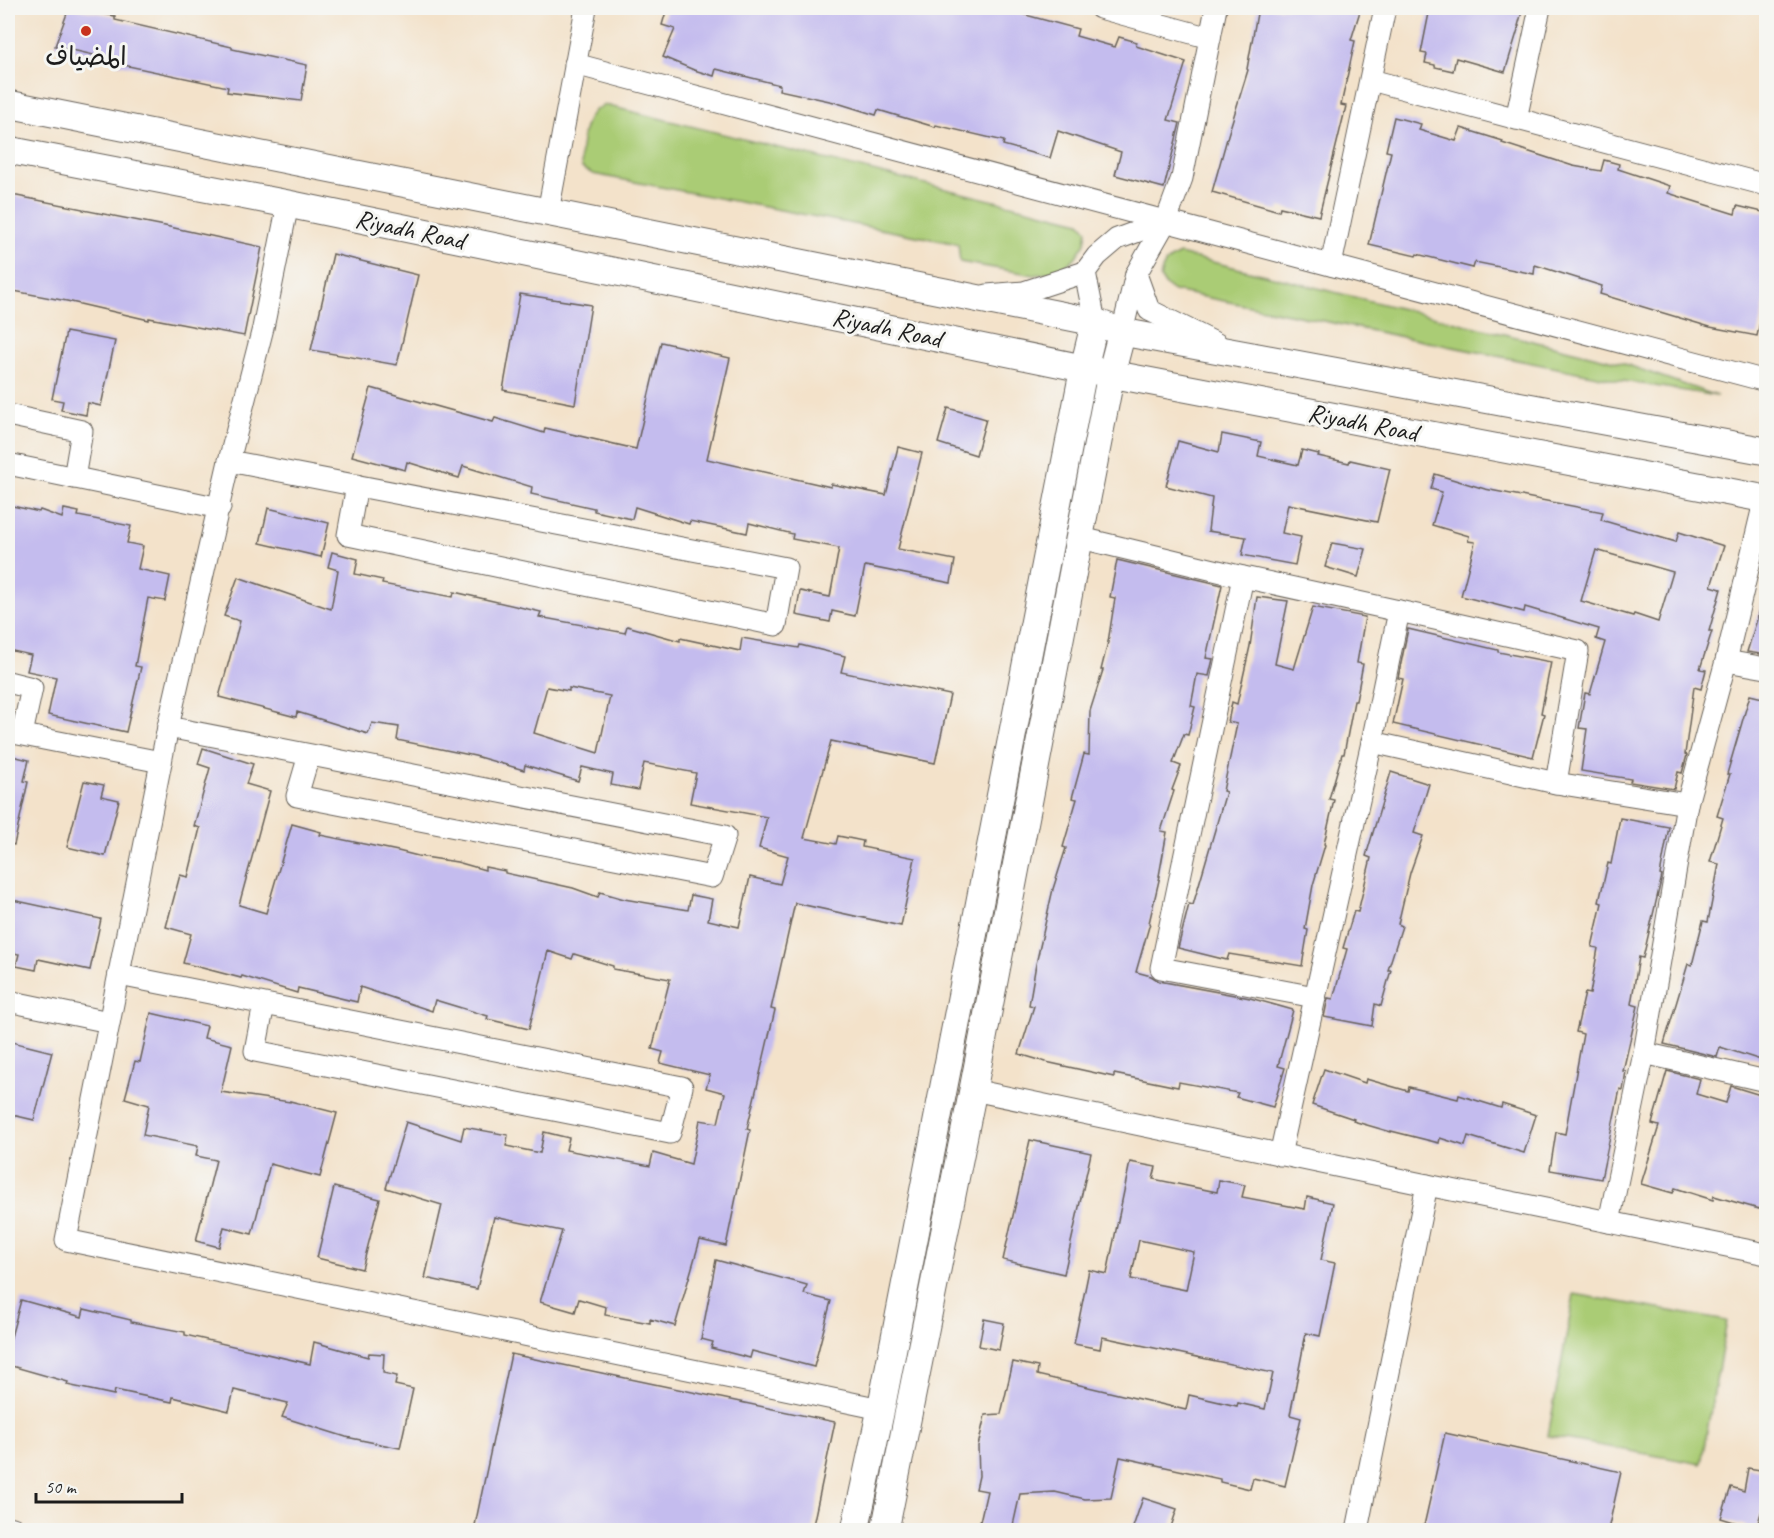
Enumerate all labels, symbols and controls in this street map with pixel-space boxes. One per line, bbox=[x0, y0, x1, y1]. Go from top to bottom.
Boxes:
marker: المضياف bbox=[79, 24, 93, 38]
place label: المضياف bbox=[45, 40, 127, 73]
street label: Riyadh Road bbox=[352, 202, 471, 258]
street label: Riyadh Road bbox=[829, 300, 948, 356]
street label: Riyadh Road bbox=[1305, 396, 1424, 450]
scale bar bbox=[36, 1466, 182, 1504]
text: 50 m bbox=[45, 1476, 78, 1498]

